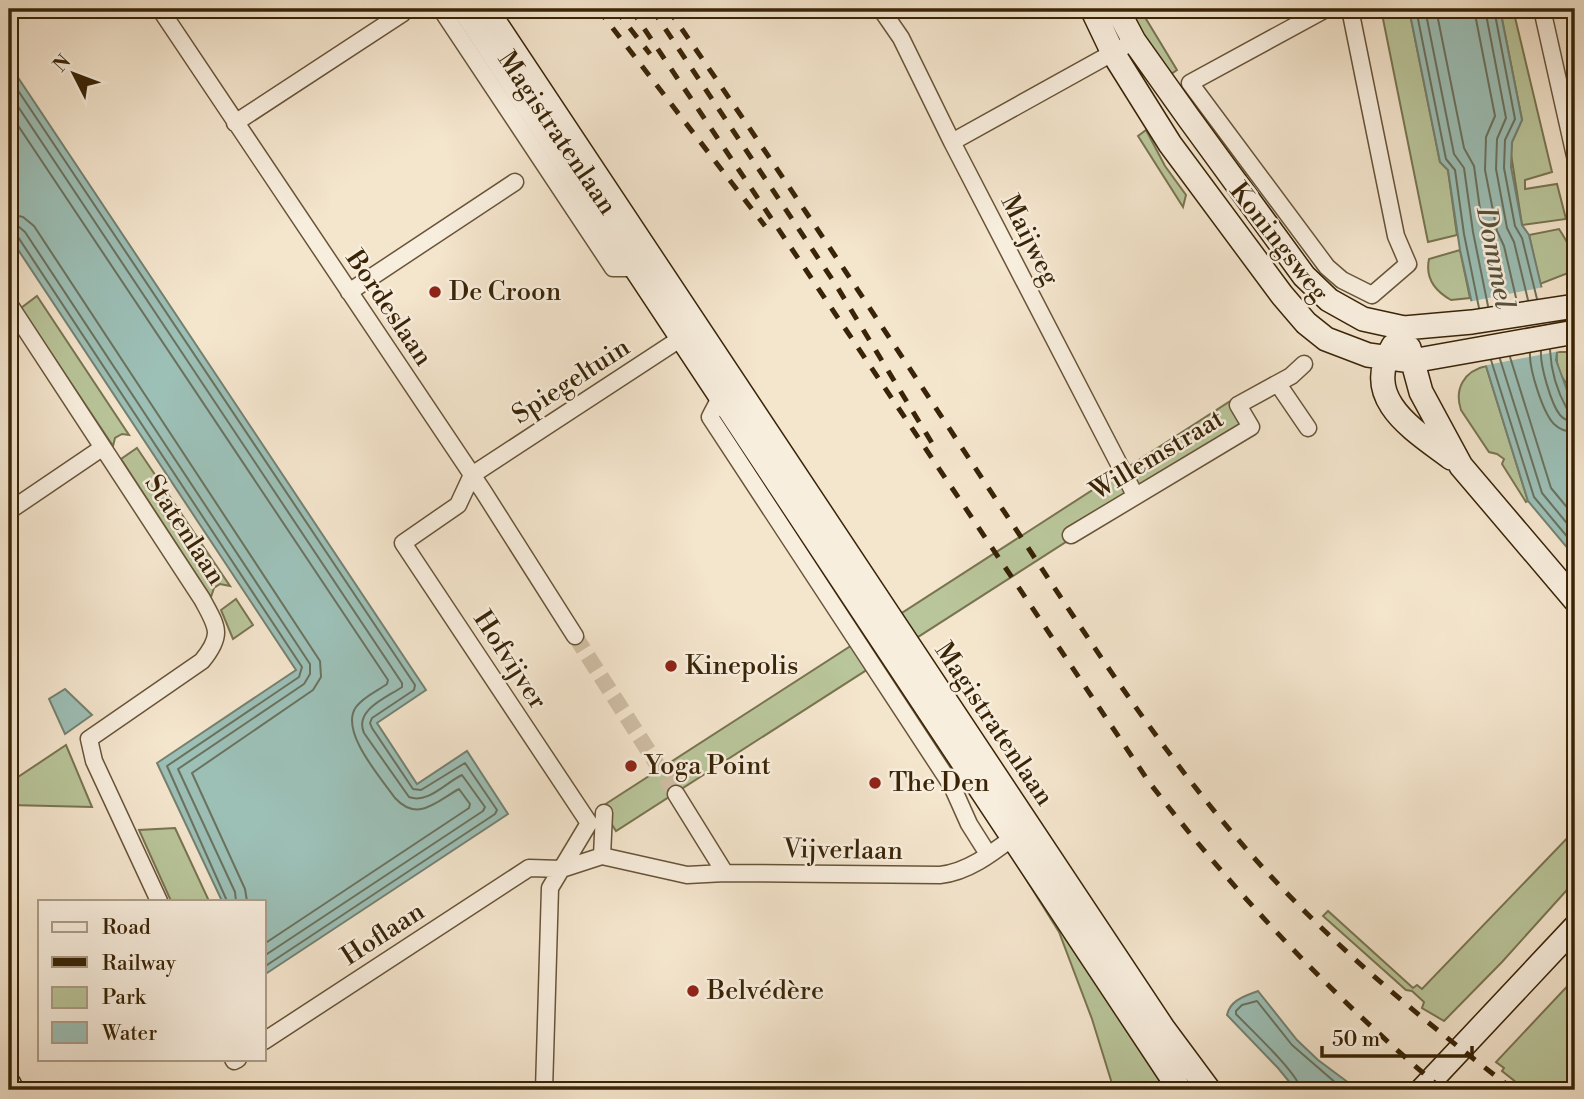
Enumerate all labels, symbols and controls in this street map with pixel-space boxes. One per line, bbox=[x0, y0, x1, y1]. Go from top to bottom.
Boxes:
north arrow bbox=[38, 38, 108, 108]
street label: Magistratenlaan bbox=[490, 45, 624, 221]
text: N bbox=[48, 50, 76, 77]
street label: Koningsweg bbox=[1222, 176, 1336, 308]
street label: Maijweg bbox=[994, 189, 1067, 291]
water label: Dommel bbox=[1468, 203, 1522, 312]
street label: Bordeslaan bbox=[338, 243, 439, 372]
place label: De Croon bbox=[449, 276, 561, 308]
marker: De Croon bbox=[427, 284, 443, 300]
street label: Spiegeltuin bbox=[506, 331, 636, 431]
street label: Willemstraat bbox=[1084, 403, 1230, 508]
street label: Statenlaan bbox=[138, 469, 232, 591]
street label: Hofvijver bbox=[466, 605, 554, 715]
street label: Magistratenlaan bbox=[927, 636, 1061, 812]
place label: Kinepolis bbox=[685, 650, 798, 682]
marker: Kinepolis bbox=[663, 658, 679, 674]
place label: Yoga Point bbox=[643, 750, 771, 782]
marker: Yoga Point bbox=[623, 758, 639, 774]
place label: The Den bbox=[889, 767, 990, 799]
marker: The Den bbox=[867, 775, 883, 791]
street label: Vijverlaan bbox=[782, 833, 903, 867]
street label: Hoflaan bbox=[336, 895, 430, 973]
legend bbox=[38, 900, 266, 1060]
text: Road bbox=[102, 915, 151, 941]
text: Railway bbox=[102, 951, 177, 977]
place label: Belvédère bbox=[706, 975, 824, 1007]
marker: Belvédère bbox=[685, 983, 701, 999]
text: Park bbox=[102, 985, 147, 1011]
scale bar bbox=[1322, 1015, 1472, 1059]
text: Water bbox=[101, 1021, 157, 1047]
text: 50 m bbox=[1332, 1027, 1380, 1053]

